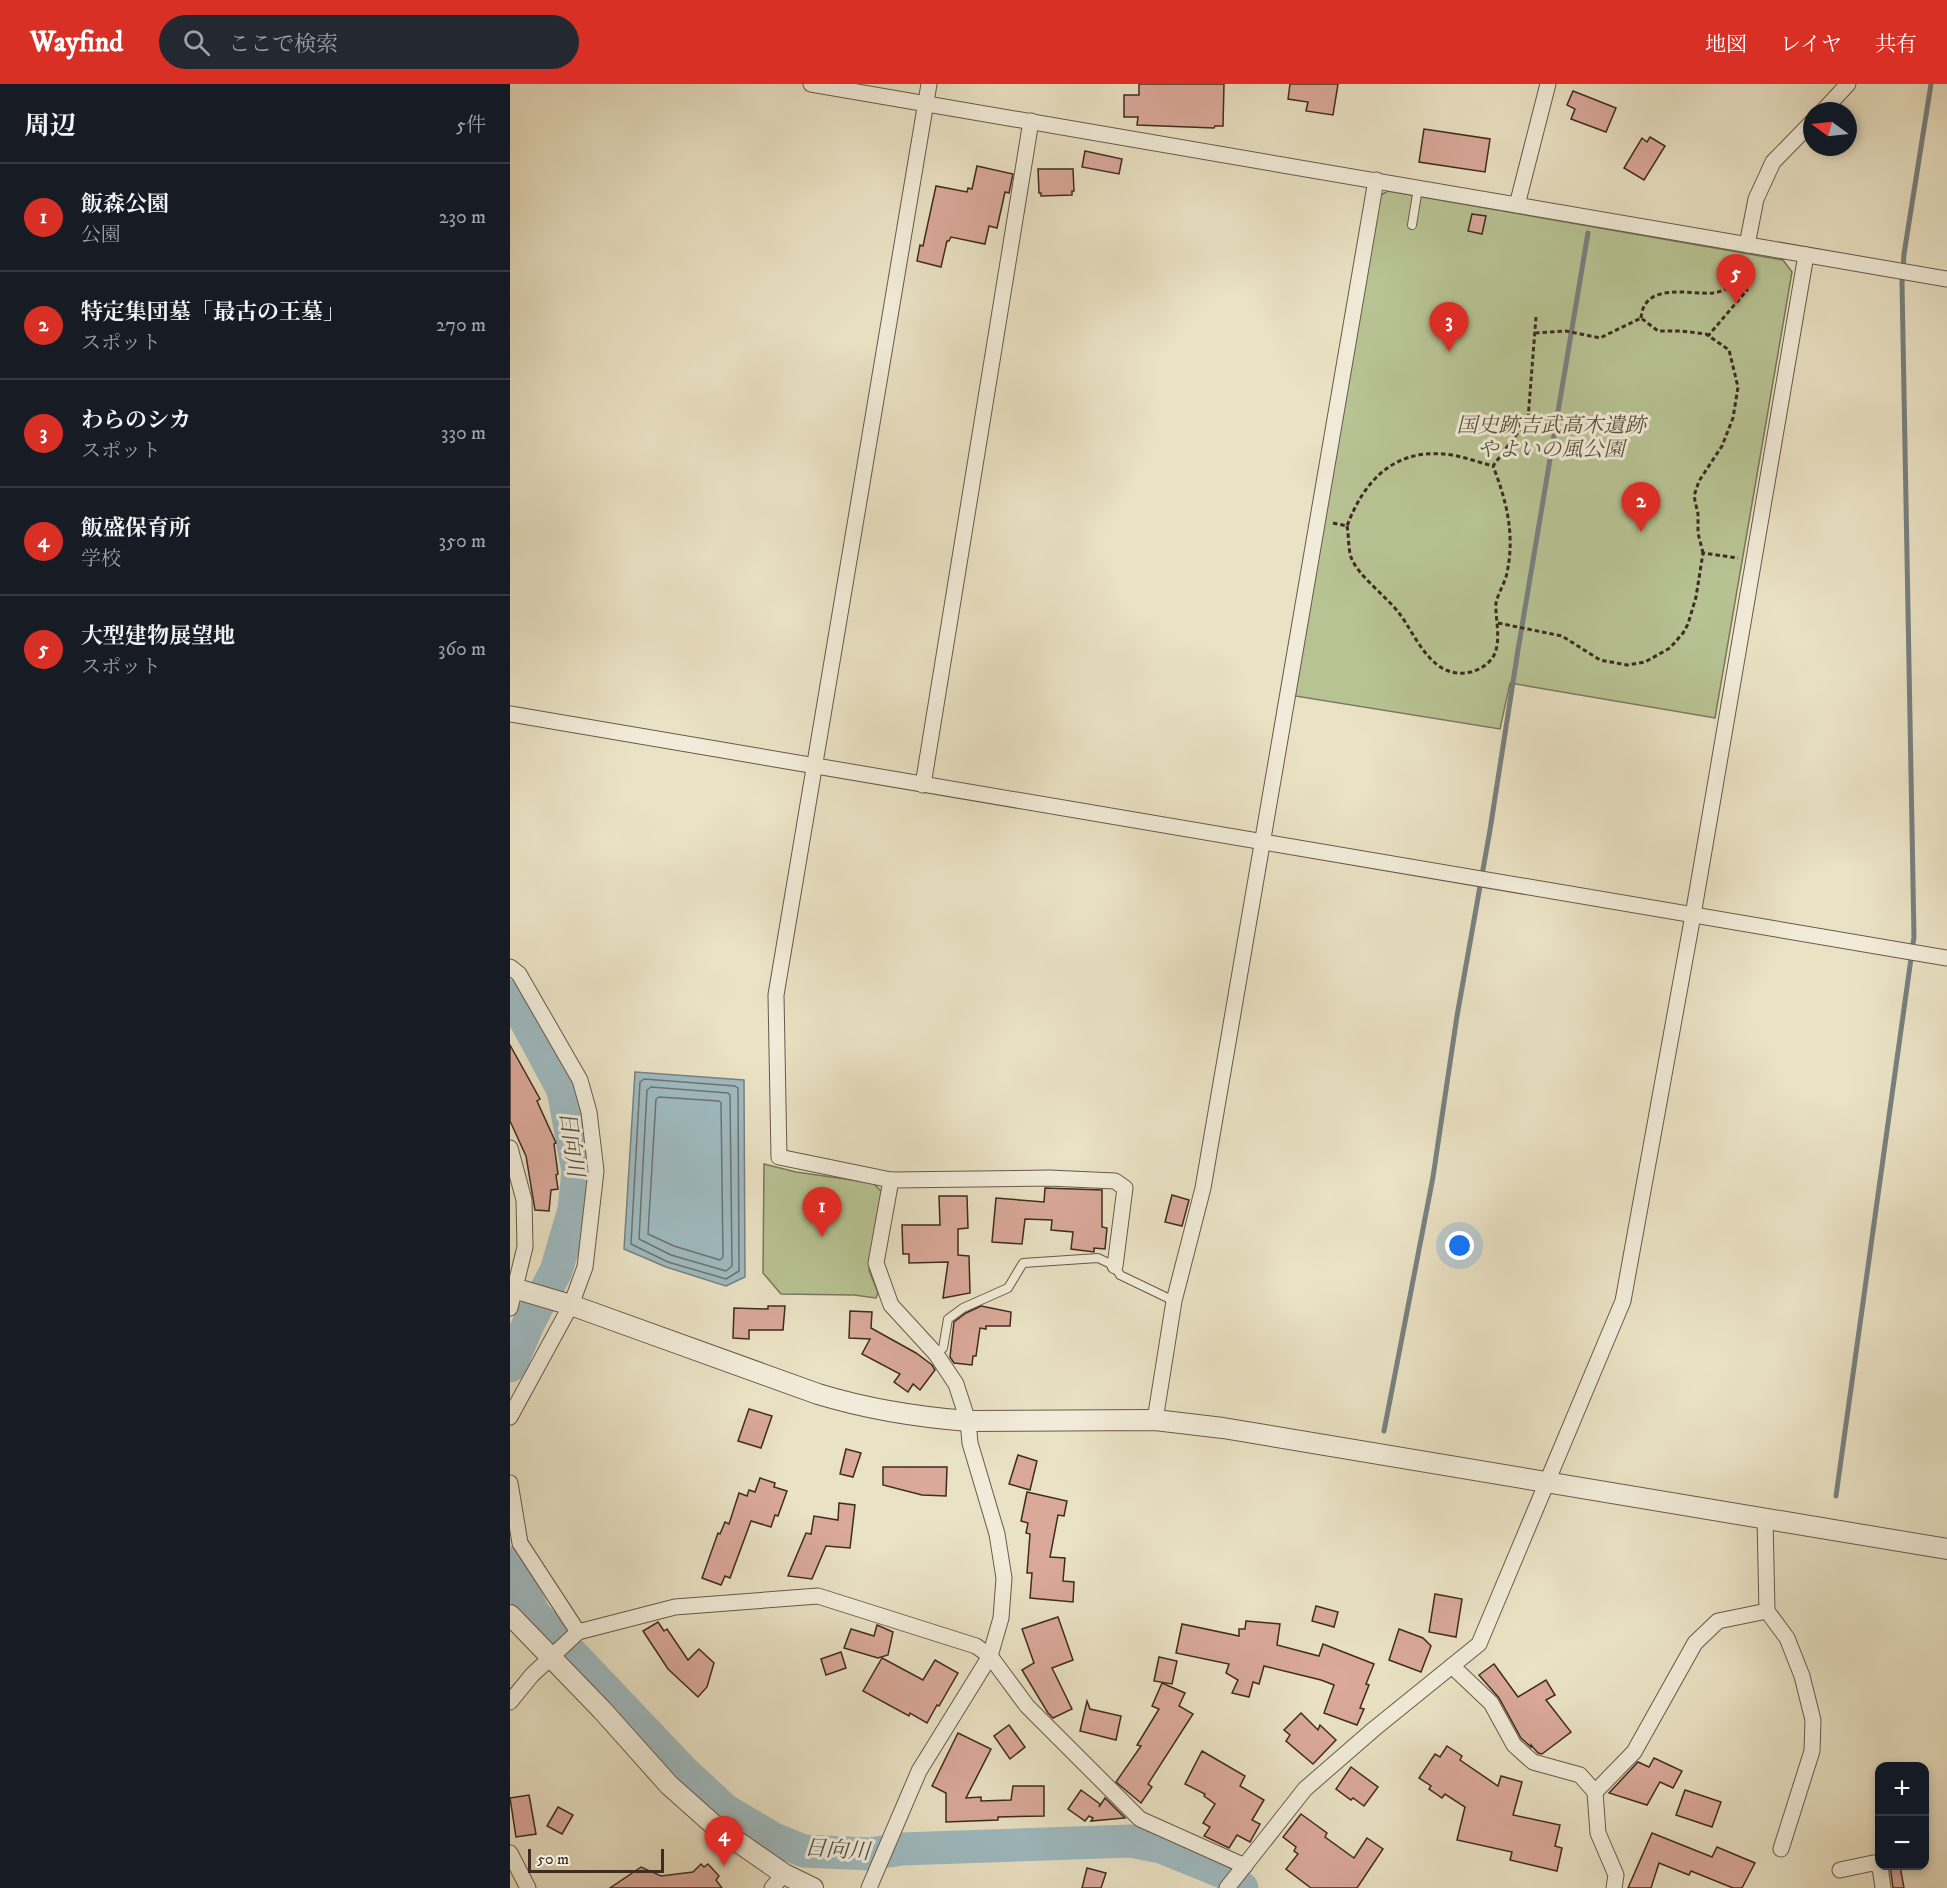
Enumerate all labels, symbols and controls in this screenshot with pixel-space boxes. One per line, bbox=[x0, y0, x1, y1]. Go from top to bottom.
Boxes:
search box bbox=[159, 15, 579, 69]
text: Wayfind bbox=[30, 25, 123, 60]
icon: search bbox=[180, 26, 213, 59]
text: ここで検索 bbox=[228, 31, 338, 58]
text: 地図 bbox=[1705, 32, 1747, 58]
text: レイヤ bbox=[1780, 32, 1842, 58]
text: 共有 bbox=[1875, 32, 1917, 58]
north arrow bbox=[1803, 102, 1857, 156]
text: 周辺 bbox=[24, 110, 76, 143]
text: 5件 bbox=[456, 113, 486, 138]
text: 飯森公園 bbox=[81, 191, 169, 218]
text: 1 bbox=[40, 205, 47, 230]
text: 230 m bbox=[439, 205, 486, 230]
text: 公園 bbox=[81, 223, 121, 248]
pin: 5 bbox=[1716, 254, 1756, 304]
text: 特定集団墓「最古の王墓」 bbox=[81, 299, 345, 326]
pin: 3 bbox=[1430, 302, 1468, 352]
text: 2 bbox=[39, 313, 48, 338]
text: 270 m bbox=[436, 313, 486, 338]
text: スポット bbox=[81, 331, 161, 356]
text: わらのシカ bbox=[81, 407, 191, 434]
park label: 国史跡吉武高木遺跡 やよいの風公園 bbox=[1457, 413, 1648, 463]
text: 3 bbox=[40, 421, 47, 446]
text: 330 m bbox=[441, 421, 486, 446]
text: スポット bbox=[81, 439, 161, 464]
pin: 2 bbox=[1622, 482, 1660, 532]
text: 飯盛保育所 bbox=[81, 515, 191, 542]
text: 4 bbox=[38, 529, 49, 554]
text: 350 m bbox=[439, 529, 486, 554]
text: 学校 bbox=[81, 547, 121, 572]
text: 大型建物展望地 bbox=[81, 623, 235, 650]
text: 5 bbox=[39, 637, 48, 662]
text: 360 m bbox=[438, 637, 486, 662]
text: スポット bbox=[81, 655, 161, 680]
water label: 日向川 bbox=[553, 1109, 589, 1181]
pin: 1 bbox=[802, 1188, 842, 1237]
your location bbox=[1445, 1231, 1474, 1260]
map controls bbox=[1875, 1762, 1929, 1870]
button: + bbox=[1875, 1762, 1929, 1816]
pin: 4 bbox=[704, 1816, 744, 1866]
button: − bbox=[1875, 1816, 1929, 1870]
water label: 日向川 bbox=[803, 1834, 873, 1866]
scale bar bbox=[528, 1846, 664, 1874]
text: 50 m bbox=[537, 1849, 569, 1869]

